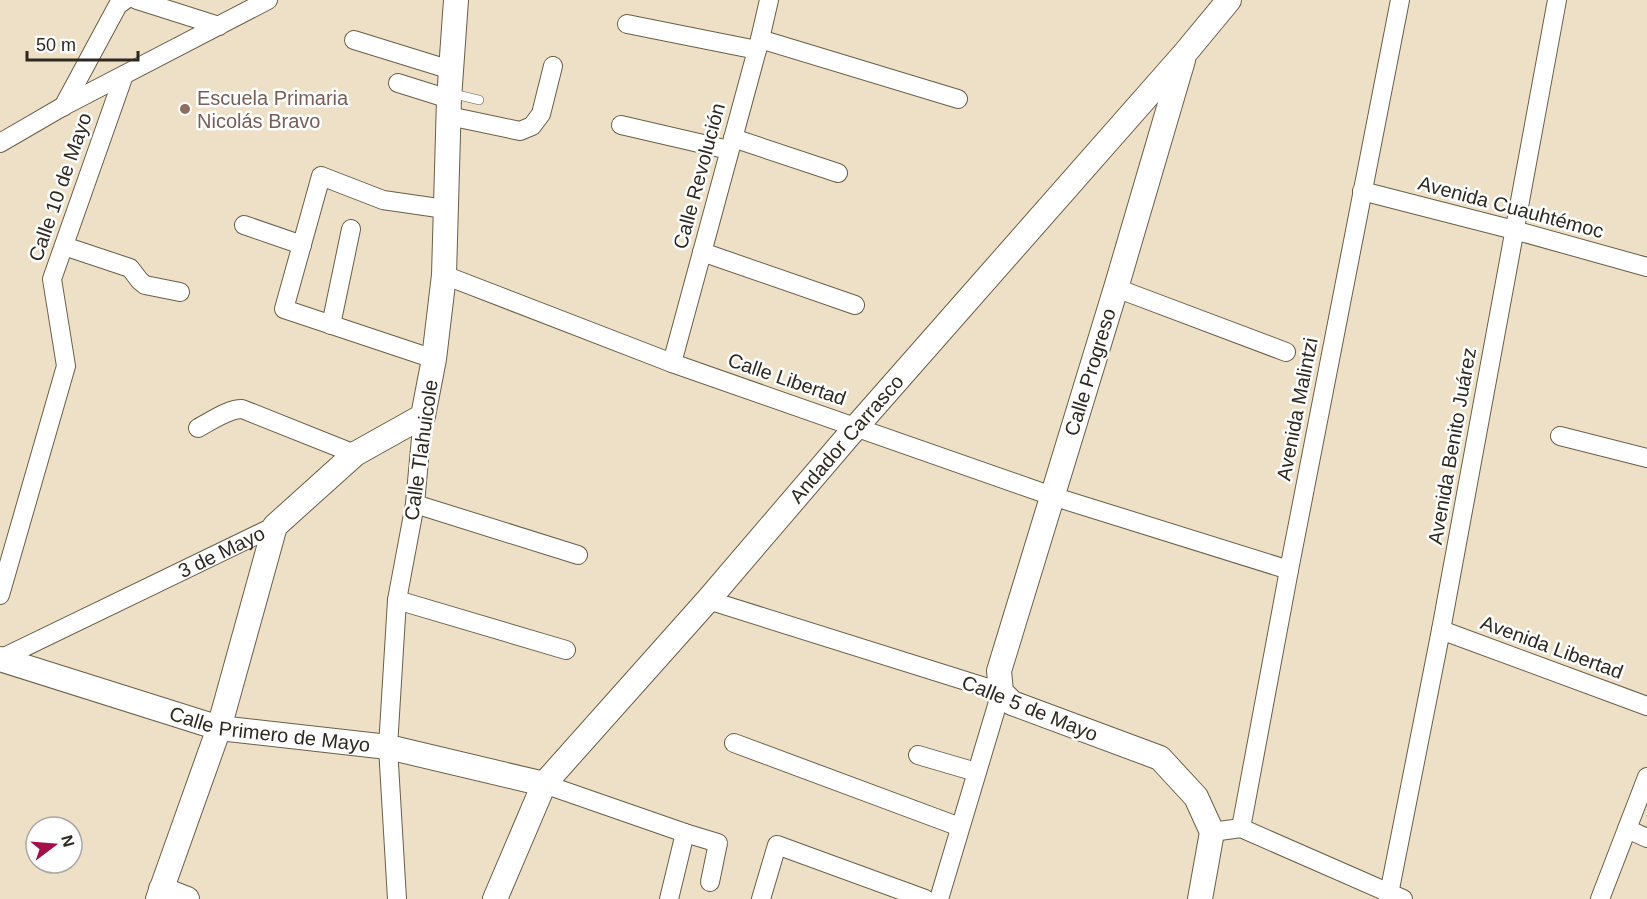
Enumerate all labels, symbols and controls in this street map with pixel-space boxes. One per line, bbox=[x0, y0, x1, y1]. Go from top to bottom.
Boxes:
scale bar bbox=[27, 24, 138, 62]
text: 50 m bbox=[36, 35, 76, 55]
place label: Escuela Primaria Nicolás Bravo bbox=[197, 87, 349, 132]
street label: Calle Revolución bbox=[669, 101, 729, 251]
marker: Escuela Primaria Nicolás Bravo bbox=[178, 102, 192, 116]
street label: Calle 10 de Mayo bbox=[24, 110, 96, 264]
street label: Avenida Cuauhtémoc bbox=[1416, 172, 1606, 242]
street label: Calle Progreso bbox=[1060, 306, 1120, 438]
street label: Avenida Malintzi bbox=[1272, 336, 1322, 482]
street label: Avenida Benito Juárez bbox=[1424, 346, 1480, 546]
street label: Calle Libertad bbox=[725, 349, 849, 409]
street label: Andador Carrasco bbox=[785, 370, 908, 507]
street label: Calle Tlahuicole bbox=[400, 378, 442, 522]
street label: 3 de Mayo bbox=[175, 522, 268, 582]
street label: Avenida Libertad bbox=[1478, 611, 1626, 683]
street label: Calle 5 de Mayo bbox=[959, 671, 1101, 745]
street label: Calle Primero de Mayo bbox=[167, 702, 371, 756]
north arrow bbox=[24, 815, 84, 875]
text: N bbox=[58, 833, 78, 849]

